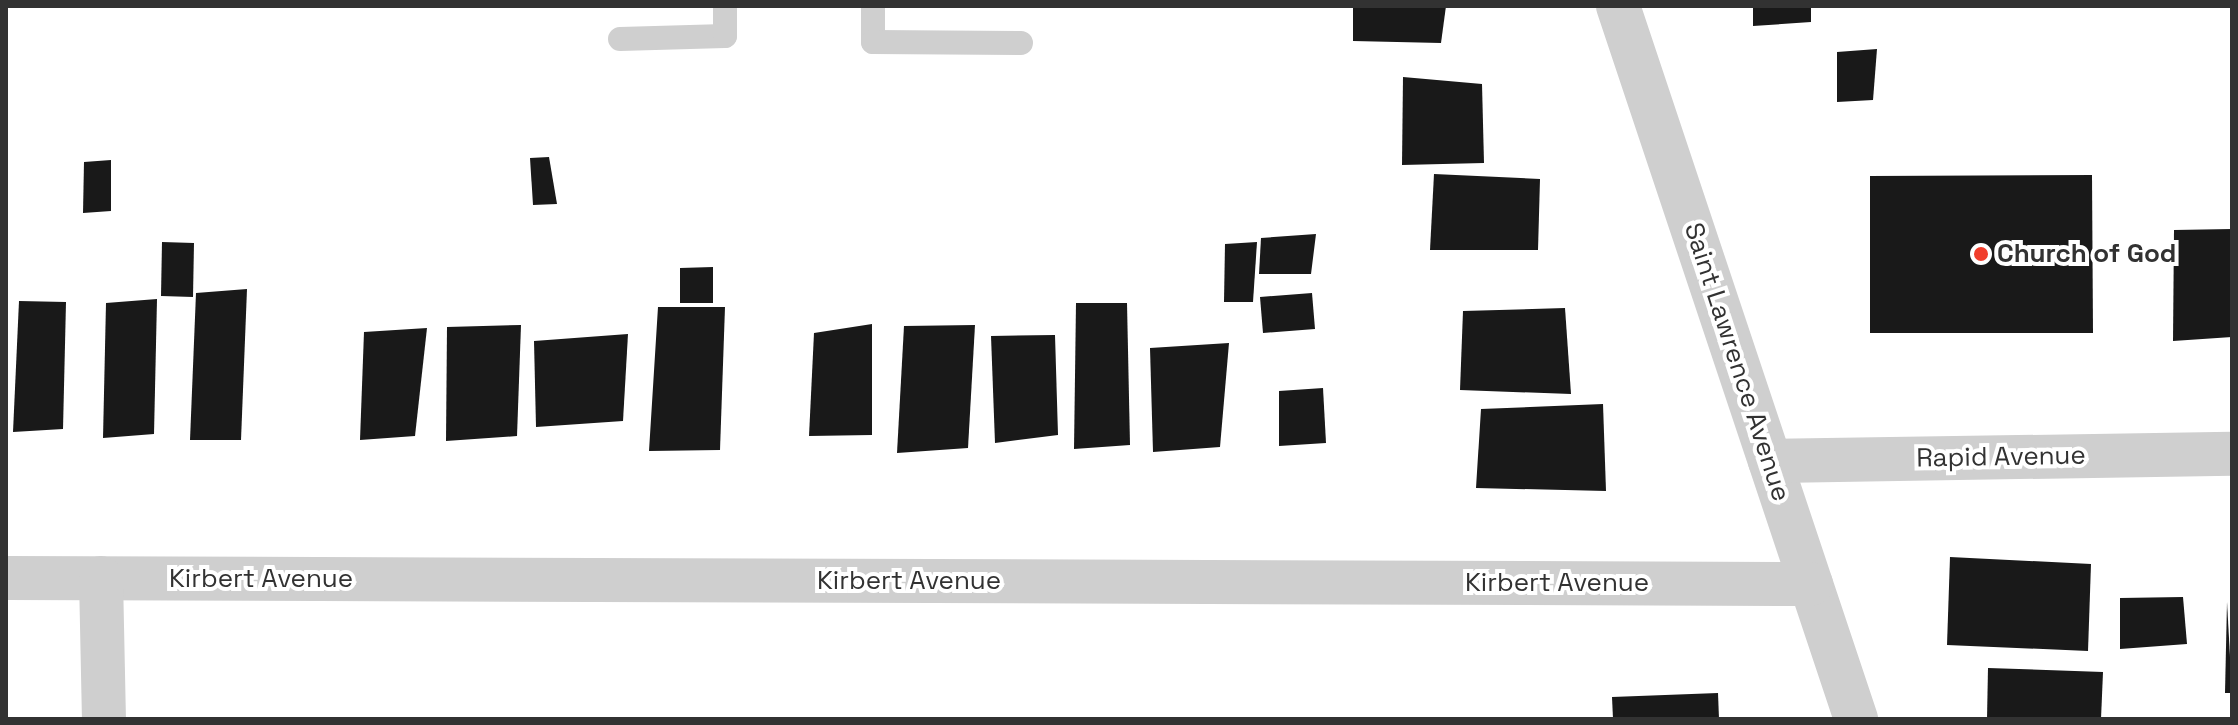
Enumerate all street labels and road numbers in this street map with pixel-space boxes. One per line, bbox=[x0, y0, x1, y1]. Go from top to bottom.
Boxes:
street label: Saint Lawrence Avenue bbox=[1677, 219, 1797, 505]
street label: Rapid Avenue bbox=[1916, 440, 2086, 474]
street label: Kirbert Avenue bbox=[169, 563, 353, 595]
street label: Kirbert Avenue bbox=[817, 565, 1001, 597]
street label: Kirbert Avenue bbox=[1465, 567, 1649, 599]

